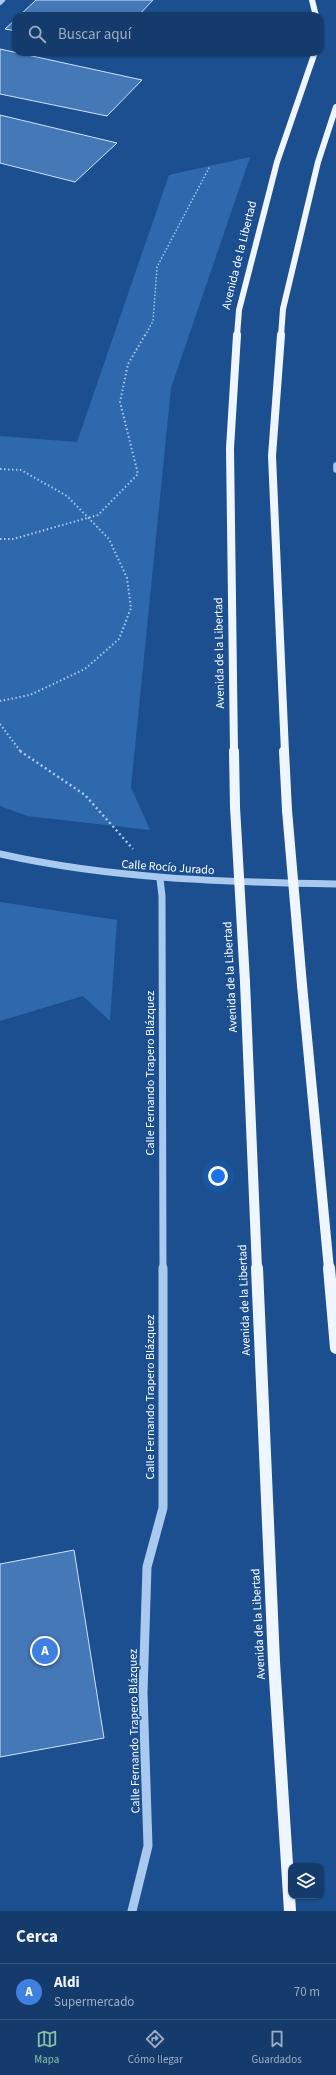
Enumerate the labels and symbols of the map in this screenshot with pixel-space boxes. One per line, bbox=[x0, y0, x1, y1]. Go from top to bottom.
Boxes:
street label: Avenida de la Libertad bbox=[218, 199, 261, 311]
street label: Avenida de la Libertad bbox=[210, 597, 229, 709]
street label: Calle Rocío Jurado bbox=[121, 856, 215, 879]
street label: Avenida de la Libertad bbox=[219, 921, 242, 1033]
street label: Calle Fernando Trapero Blázquez bbox=[142, 991, 159, 1155]
your location bbox=[208, 1166, 228, 1186]
street label: Avenida de la Libertad bbox=[234, 1244, 255, 1356]
street label: Calle Fernando Trapero Blázquez bbox=[142, 1315, 159, 1479]
street label: Avenida de la Libertad bbox=[247, 1568, 270, 1680]
pin: A bbox=[32, 1636, 58, 1666]
street label: Calle Fernando Trapero Blázquez bbox=[125, 1648, 144, 1814]

